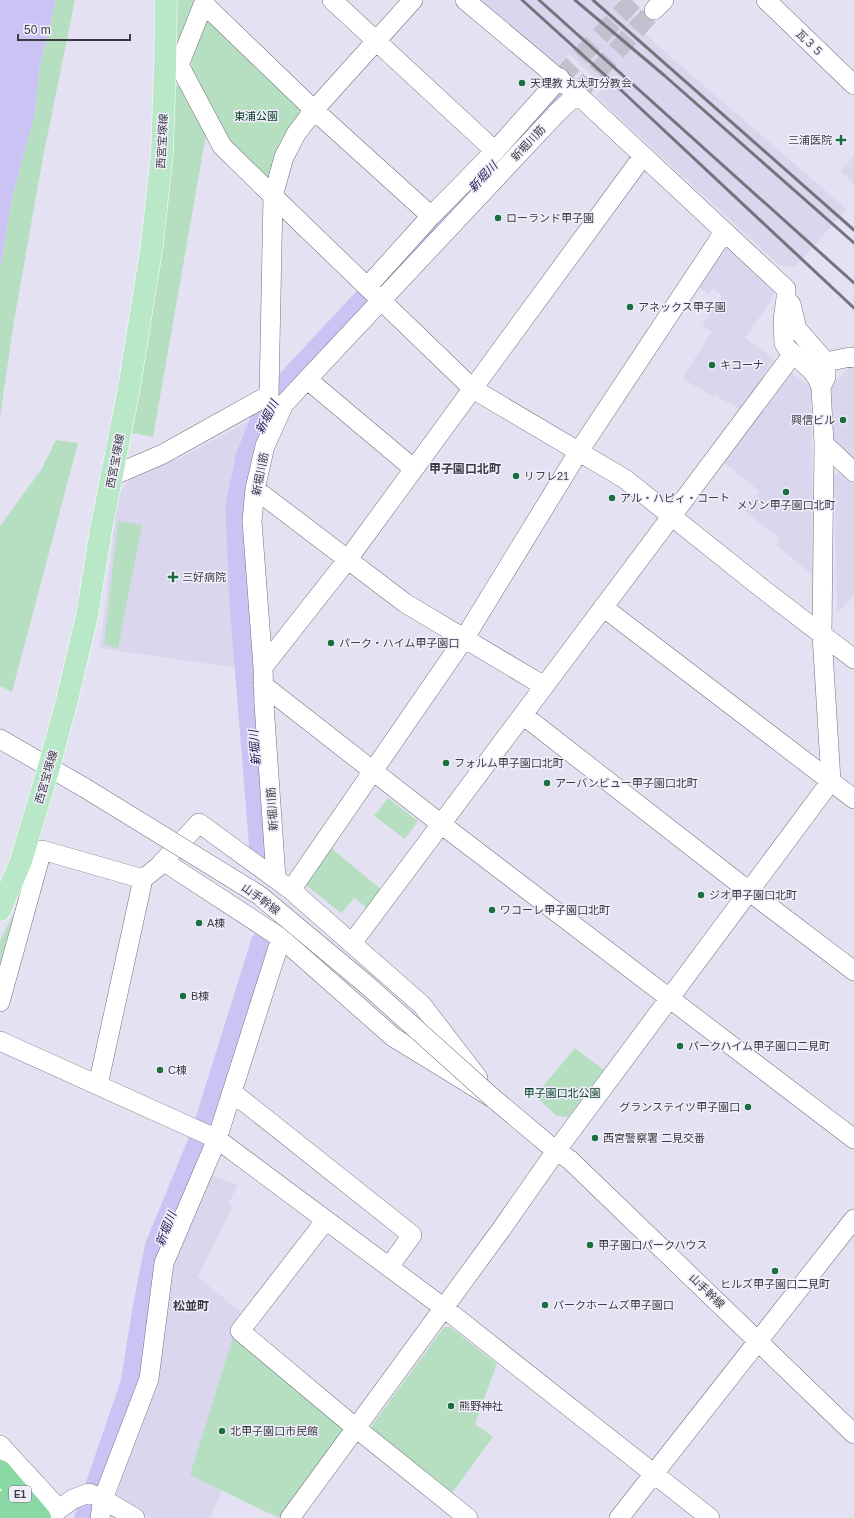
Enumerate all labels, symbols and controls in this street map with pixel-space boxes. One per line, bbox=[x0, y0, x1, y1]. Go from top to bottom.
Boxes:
scale bar bbox=[18, 16, 130, 42]
text: 50 m bbox=[24, 23, 51, 37]
street label: 瓦３５ bbox=[794, 27, 826, 59]
place label: 天理教 丸太町分教会 bbox=[530, 77, 632, 89]
marker: 天理教 丸太町分教会 bbox=[517, 78, 527, 88]
park label: 東浦公園 bbox=[234, 110, 278, 122]
street label: 西宮宝塚線 bbox=[155, 113, 169, 169]
street label: 新堀川筋 bbox=[509, 123, 547, 163]
place label: 三浦医院 bbox=[788, 134, 832, 146]
marker: 三浦医院 bbox=[835, 134, 847, 146]
water label: 新堀川 bbox=[466, 158, 502, 195]
place label: ローランド甲子園 bbox=[506, 212, 594, 224]
marker: ローランド甲子園 bbox=[493, 213, 503, 223]
place label: アネックス甲子園 bbox=[638, 301, 726, 313]
marker: アネックス甲子園 bbox=[625, 302, 635, 312]
place label: キコーナ bbox=[720, 359, 764, 371]
marker: キコーナ bbox=[707, 360, 717, 370]
water label: 新堀川 bbox=[253, 396, 282, 436]
place label: 興信ビル bbox=[791, 414, 835, 426]
marker: 興信ビル bbox=[838, 415, 848, 425]
street label: 西宮宝塚線 bbox=[104, 433, 126, 489]
street label: 新堀川筋 bbox=[250, 451, 270, 497]
district label: 甲子園口北町 bbox=[429, 462, 501, 476]
place label: リフレ21 bbox=[524, 470, 569, 482]
marker: リフレ21 bbox=[511, 471, 521, 481]
marker: メゾン甲子園口北町 bbox=[781, 487, 791, 497]
place label: アル・ハピィ・コート bbox=[620, 492, 730, 504]
marker: アル・ハピィ・コート bbox=[607, 493, 617, 503]
place label: メゾン甲子園口北町 bbox=[737, 499, 836, 511]
marker: 三好病院 bbox=[167, 571, 179, 583]
place label: 三好病院 bbox=[182, 571, 226, 583]
place label: パーク・ハイム甲子園口 bbox=[339, 637, 459, 649]
marker: パーク・ハイム甲子園口 bbox=[326, 638, 336, 648]
water label: 新堀川 bbox=[246, 727, 264, 767]
street label: 西宮宝塚線 bbox=[33, 749, 59, 805]
place label: フォルム甲子園口北町 bbox=[454, 757, 564, 769]
marker: フォルム甲子園口北町 bbox=[441, 758, 451, 768]
place label: アーバンビュー甲子園口北町 bbox=[555, 777, 698, 789]
marker: アーバンビュー甲子園口北町 bbox=[542, 778, 552, 788]
street label: 新堀川筋 bbox=[264, 787, 280, 831]
street label: 山手幹線 bbox=[240, 881, 282, 917]
place label: ジオ甲子園口北町 bbox=[709, 889, 797, 901]
marker: ジオ甲子園口北町 bbox=[696, 890, 706, 900]
place label: ワコーレ甲子園口北町 bbox=[500, 904, 610, 916]
marker: ワコーレ甲子園口北町 bbox=[487, 905, 497, 915]
place label: A棟 bbox=[207, 917, 225, 929]
marker: A棟 bbox=[194, 918, 204, 928]
place label: B棟 bbox=[191, 990, 209, 1002]
marker: B棟 bbox=[178, 991, 188, 1001]
place label: パークハイム甲子園口二見町 bbox=[688, 1040, 830, 1052]
marker: パークハイム甲子園口二見町 bbox=[675, 1041, 685, 1051]
place label: C棟 bbox=[168, 1064, 187, 1076]
marker: C棟 bbox=[155, 1065, 165, 1075]
park label: 甲子園口北公園 bbox=[524, 1087, 601, 1099]
place label: グランステイツ甲子園口 bbox=[619, 1101, 740, 1113]
marker: グランステイツ甲子園口 bbox=[743, 1102, 753, 1112]
place label: 西宮警察署 二見交番 bbox=[603, 1132, 705, 1144]
marker: 西宮警察署 二見交番 bbox=[590, 1133, 600, 1143]
water label: 新堀川 bbox=[153, 1208, 180, 1248]
place label: 甲子園口パークハウス bbox=[598, 1239, 707, 1251]
marker: 甲子園口パークハウス bbox=[585, 1240, 595, 1250]
marker: ヒルズ甲子園口二見町 bbox=[770, 1266, 780, 1276]
street label: 山手幹線 bbox=[687, 1271, 727, 1311]
place label: ヒルズ甲子園口二見町 bbox=[720, 1278, 830, 1290]
district label: 松並町 bbox=[173, 1299, 209, 1313]
place label: パークホームズ甲子園口 bbox=[553, 1299, 674, 1311]
marker: パークホームズ甲子園口 bbox=[540, 1300, 550, 1310]
place label: 熊野神社 bbox=[459, 1400, 503, 1412]
marker: 熊野神社 bbox=[446, 1401, 456, 1411]
place label: 北甲子園口市民館 bbox=[230, 1425, 318, 1437]
marker: 北甲子園口市民館 bbox=[217, 1426, 227, 1436]
road number: E1 bbox=[9, 1486, 31, 1502]

